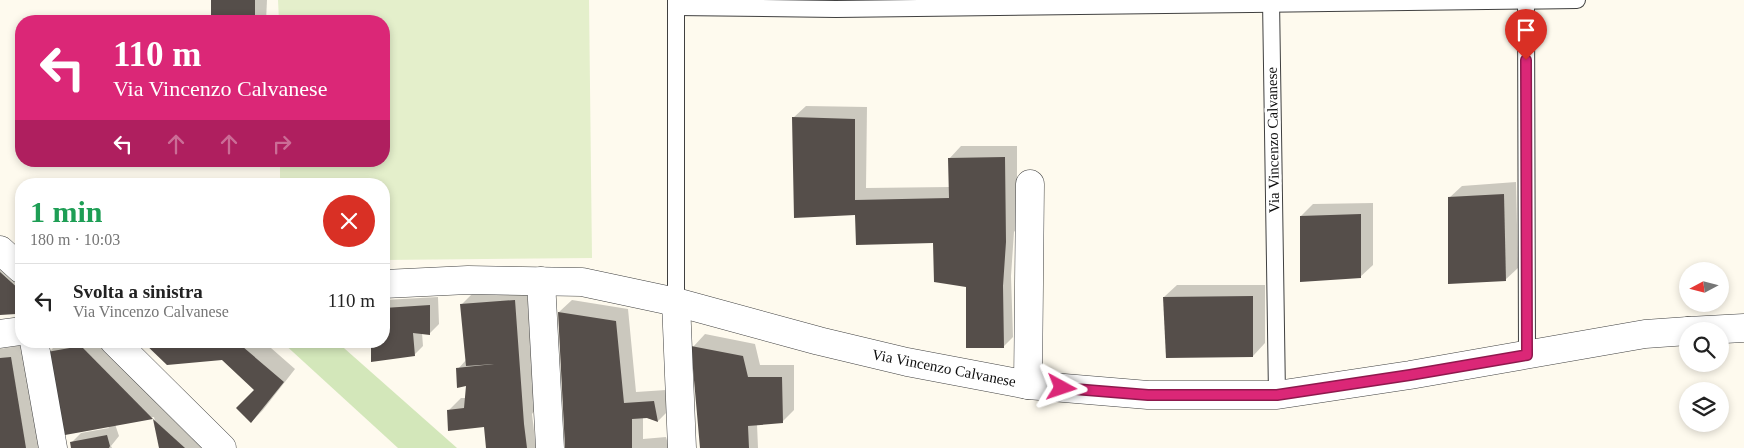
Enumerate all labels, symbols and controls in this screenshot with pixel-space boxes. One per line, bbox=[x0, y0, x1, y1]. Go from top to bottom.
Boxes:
pin bbox=[1505, 9, 1547, 60]
icon: arrive bbox=[1512, 16, 1540, 44]
icon: left bbox=[30, 35, 95, 100]
text: 110 m bbox=[113, 35, 201, 74]
street label: Via Vincenzo Calvanese bbox=[1264, 66, 1282, 213]
text: Via Vincenzo Calvanese bbox=[113, 76, 327, 101]
icon: left bbox=[109, 130, 137, 158]
icon: ahead bbox=[162, 130, 190, 158]
icon: ahead bbox=[215, 130, 243, 158]
icon: right bbox=[268, 130, 296, 158]
text: 1 min bbox=[30, 195, 103, 228]
button: close bbox=[323, 195, 375, 247]
text: 180 m · 10:03 bbox=[30, 231, 120, 248]
north arrow bbox=[1679, 262, 1729, 312]
map controls bbox=[1679, 262, 1729, 432]
text: Svolta a sinistra bbox=[73, 281, 203, 302]
icon: left bbox=[30, 287, 58, 315]
text: 110 m bbox=[328, 290, 375, 311]
text: Via Vincenzo Calvanese bbox=[73, 303, 229, 320]
button: search bbox=[1679, 322, 1729, 372]
street label: Via Vincenzo Calvanese bbox=[871, 346, 1018, 390]
position arrow bbox=[1035, 361, 1087, 413]
button: layers bbox=[1679, 382, 1729, 432]

